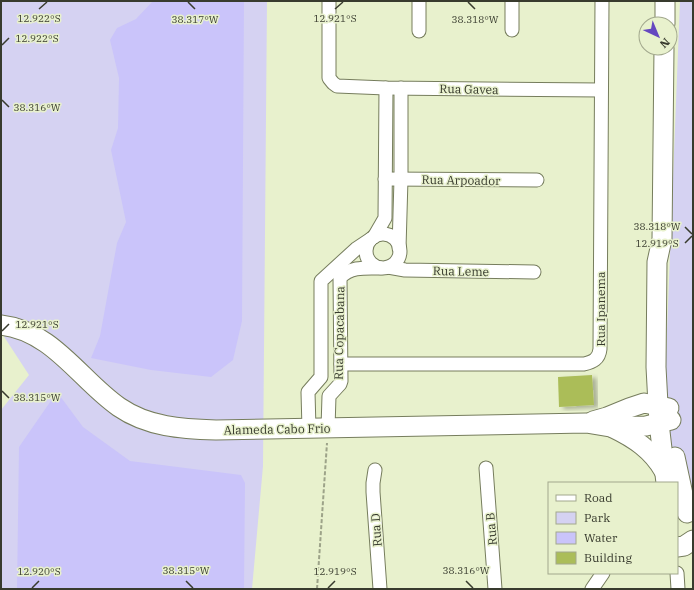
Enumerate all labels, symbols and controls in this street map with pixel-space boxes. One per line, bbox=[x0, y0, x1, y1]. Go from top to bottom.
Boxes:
text: 12.922°S bbox=[17, 12, 61, 25]
text: 12.921°S bbox=[313, 12, 357, 25]
text: 38.317°W bbox=[171, 13, 219, 26]
text: 38.318°W bbox=[451, 13, 499, 26]
north arrow bbox=[638, 16, 678, 56]
text: 12.922°S bbox=[15, 32, 59, 45]
text: N bbox=[657, 35, 673, 51]
street label: Rua Gavea bbox=[439, 81, 499, 97]
text: 38.316°W bbox=[13, 101, 61, 114]
street label: Rua Arpoador bbox=[422, 172, 501, 188]
text: 38.318°W bbox=[633, 220, 681, 233]
text: 12.919°S bbox=[635, 237, 679, 250]
street label: Rua Leme bbox=[433, 263, 489, 279]
street label: Rua Ipanema bbox=[593, 271, 608, 347]
street label: Rua Copacabana bbox=[331, 285, 347, 380]
text: 12.921°S bbox=[15, 318, 59, 331]
text: 38.315°W bbox=[13, 391, 61, 404]
street label: Alameda Cabo Frio bbox=[223, 421, 331, 437]
legend bbox=[548, 482, 678, 574]
text: Road bbox=[584, 490, 613, 505]
text: Park bbox=[584, 510, 610, 525]
street label: Rua B bbox=[482, 512, 500, 546]
street label: Rua D bbox=[367, 513, 385, 547]
text: Water bbox=[584, 530, 618, 545]
text: Building bbox=[584, 550, 632, 565]
text: 38.315°W bbox=[162, 564, 210, 577]
text: 38.316°W bbox=[442, 564, 490, 577]
text: 12.920°S bbox=[17, 565, 61, 578]
text: 12.919°S bbox=[313, 565, 357, 578]

